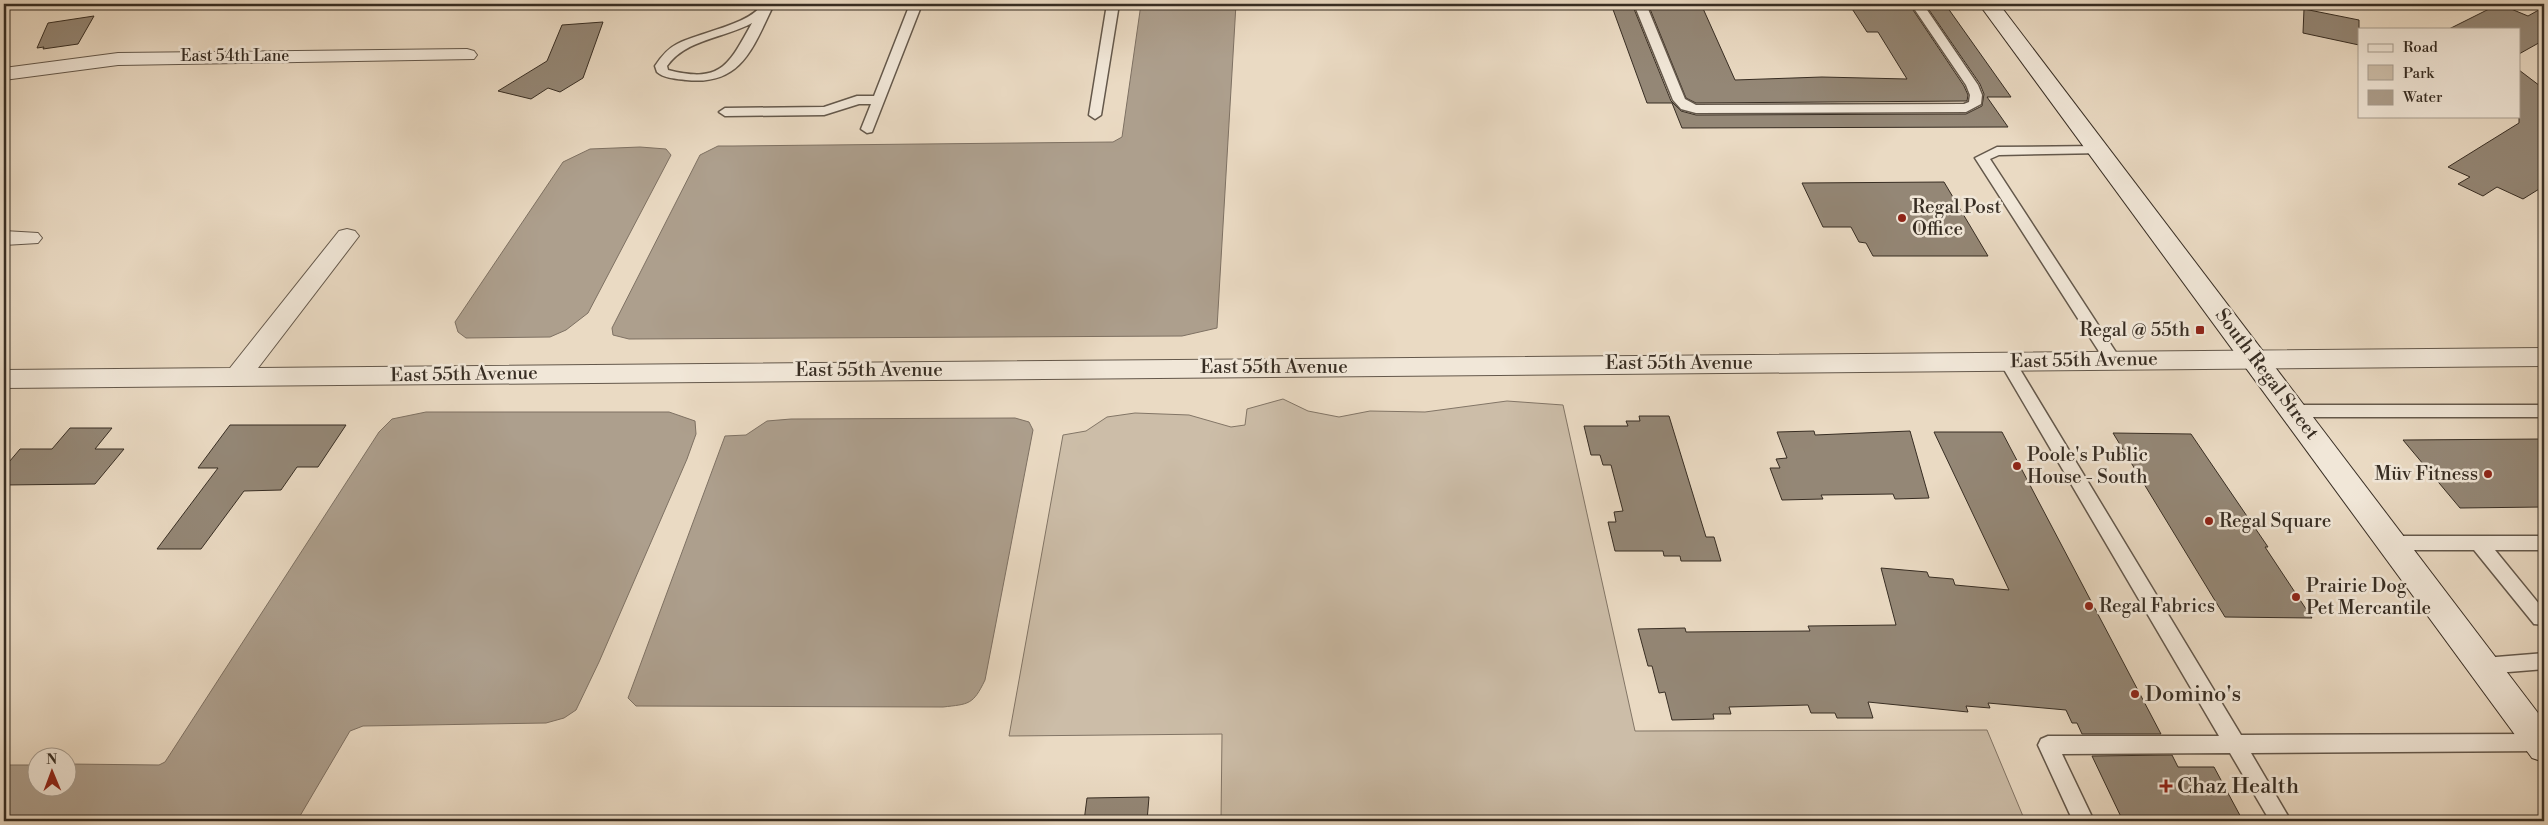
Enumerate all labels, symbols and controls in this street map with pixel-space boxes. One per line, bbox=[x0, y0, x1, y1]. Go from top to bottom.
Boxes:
legend bbox=[2358, 28, 2520, 118]
text: Road bbox=[2403, 38, 2438, 57]
street label: East 54th Lane bbox=[181, 46, 289, 66]
text: Park bbox=[2403, 64, 2435, 83]
text: Water bbox=[2402, 88, 2443, 107]
place label: Regal Post Office bbox=[1912, 195, 2001, 241]
marker: Regal Post Office bbox=[1896, 212, 1908, 224]
street label: South Regal Street bbox=[2210, 304, 2324, 444]
place label: Regal @ 55th bbox=[2079, 318, 2190, 342]
marker: Regal @ 55th bbox=[2194, 324, 2206, 336]
street label: East 55th Avenue bbox=[2010, 347, 2158, 373]
street label: East 55th Avenue bbox=[1605, 351, 1753, 375]
street label: East 55th Avenue bbox=[1200, 355, 1348, 379]
street label: East 55th Avenue bbox=[795, 358, 943, 382]
street label: East 55th Avenue bbox=[390, 361, 538, 387]
place label: Poole's Public House - South bbox=[2027, 443, 2148, 489]
marker: Poole's Public House - South bbox=[2011, 460, 2023, 472]
place label: Müv Fitness bbox=[2374, 462, 2478, 486]
marker: Müv Fitness bbox=[2482, 468, 2494, 480]
place label: Regal Square bbox=[2219, 509, 2331, 533]
marker: Regal Square bbox=[2203, 515, 2215, 527]
place label: Prairie Dog Pet Mercantile bbox=[2306, 574, 2431, 620]
marker: Prairie Dog Pet Mercantile bbox=[2290, 591, 2302, 603]
place label: Regal Fabrics bbox=[2099, 594, 2215, 618]
marker: Regal Fabrics bbox=[2083, 600, 2095, 612]
place label: Domino's bbox=[2145, 681, 2241, 708]
marker: Domino's bbox=[2129, 688, 2141, 700]
north arrow bbox=[28, 748, 78, 798]
text: N bbox=[46, 751, 57, 769]
place label: Chaz Health bbox=[2177, 773, 2299, 800]
marker: Chaz Health bbox=[2159, 779, 2173, 793]

